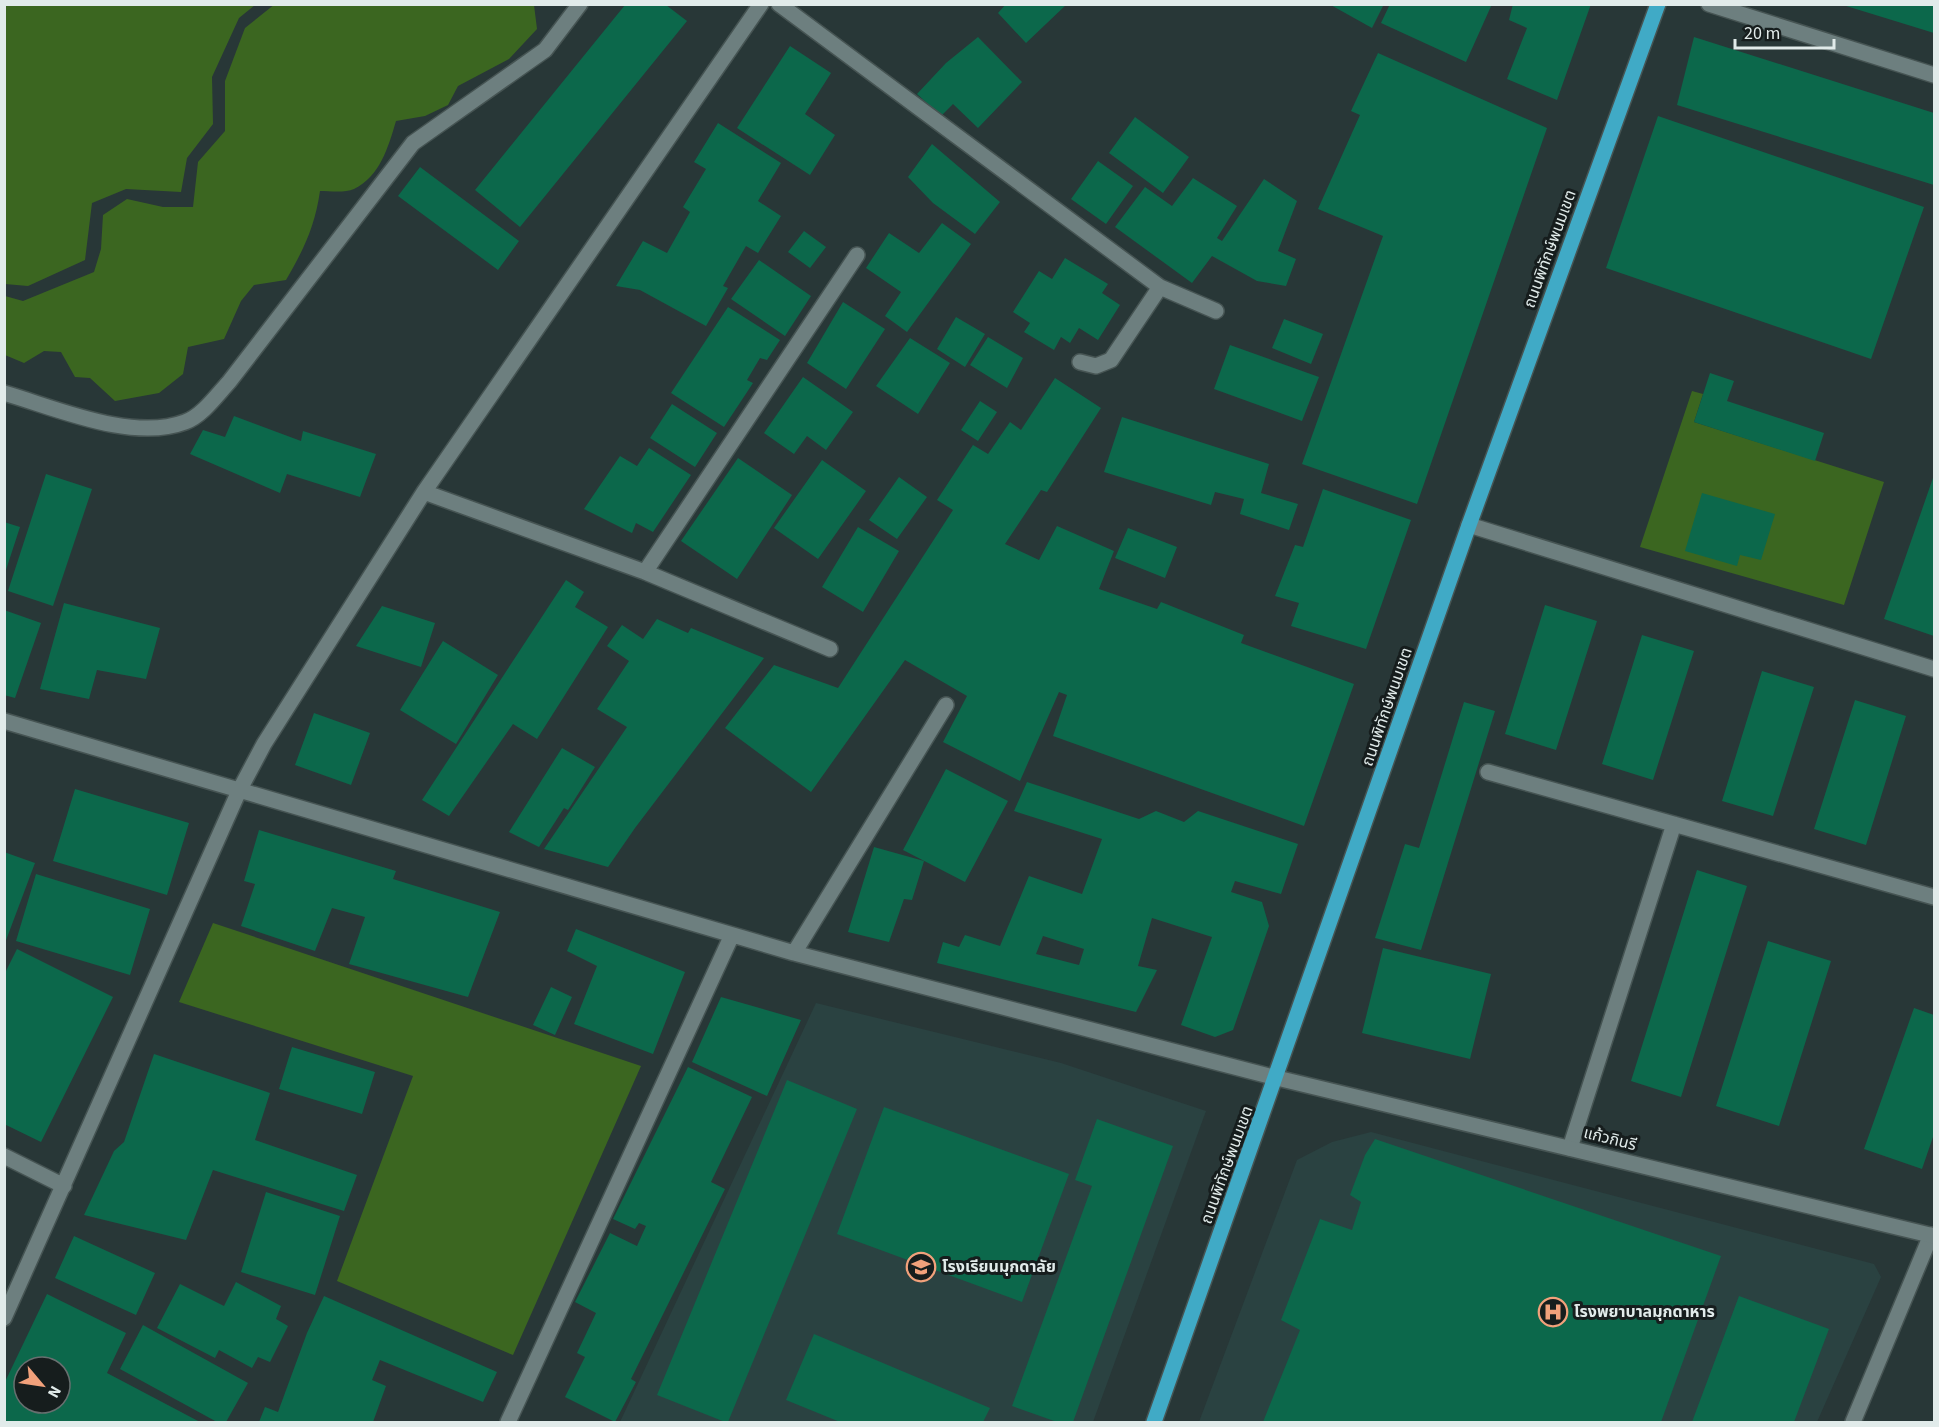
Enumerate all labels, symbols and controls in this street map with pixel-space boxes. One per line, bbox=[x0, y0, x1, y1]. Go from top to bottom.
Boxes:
scale bar bbox=[1735, 12, 1834, 50]
text: 20 m bbox=[1744, 21, 1780, 46]
street label: ถนนพิทักษ์พนมเขต bbox=[1518, 187, 1582, 311]
street label: ถนนพิทักษ์พนมเขต bbox=[1356, 645, 1418, 769]
street label: ถนนพิทักษ์พนมเขต bbox=[1195, 1103, 1259, 1227]
street label: แก้วกินรี bbox=[1581, 1122, 1639, 1156]
school or university icon: โรงเรียนมุกดาลัย bbox=[905, 1251, 937, 1283]
place label: โรงเรียนมุกดาลัย bbox=[942, 1256, 1056, 1278]
hospital icon: โรงพยาบาลมุกดาหาร bbox=[1537, 1296, 1569, 1328]
place label: โรงพยาบาลมุกดาหาร bbox=[1574, 1301, 1715, 1323]
north arrow bbox=[12, 1355, 72, 1415]
text: N bbox=[42, 1382, 66, 1402]

